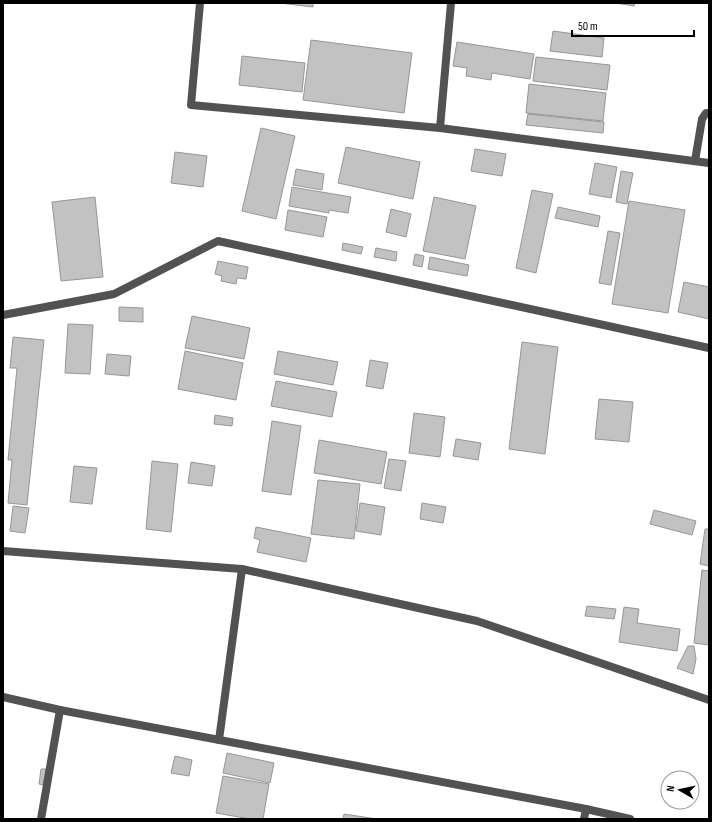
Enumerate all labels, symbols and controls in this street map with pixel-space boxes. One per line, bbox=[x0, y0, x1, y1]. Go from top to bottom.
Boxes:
scale bar bbox=[572, 12, 694, 38]
text: 50 m bbox=[578, 19, 598, 34]
north arrow bbox=[660, 770, 700, 810]
text: N bbox=[664, 784, 678, 792]

